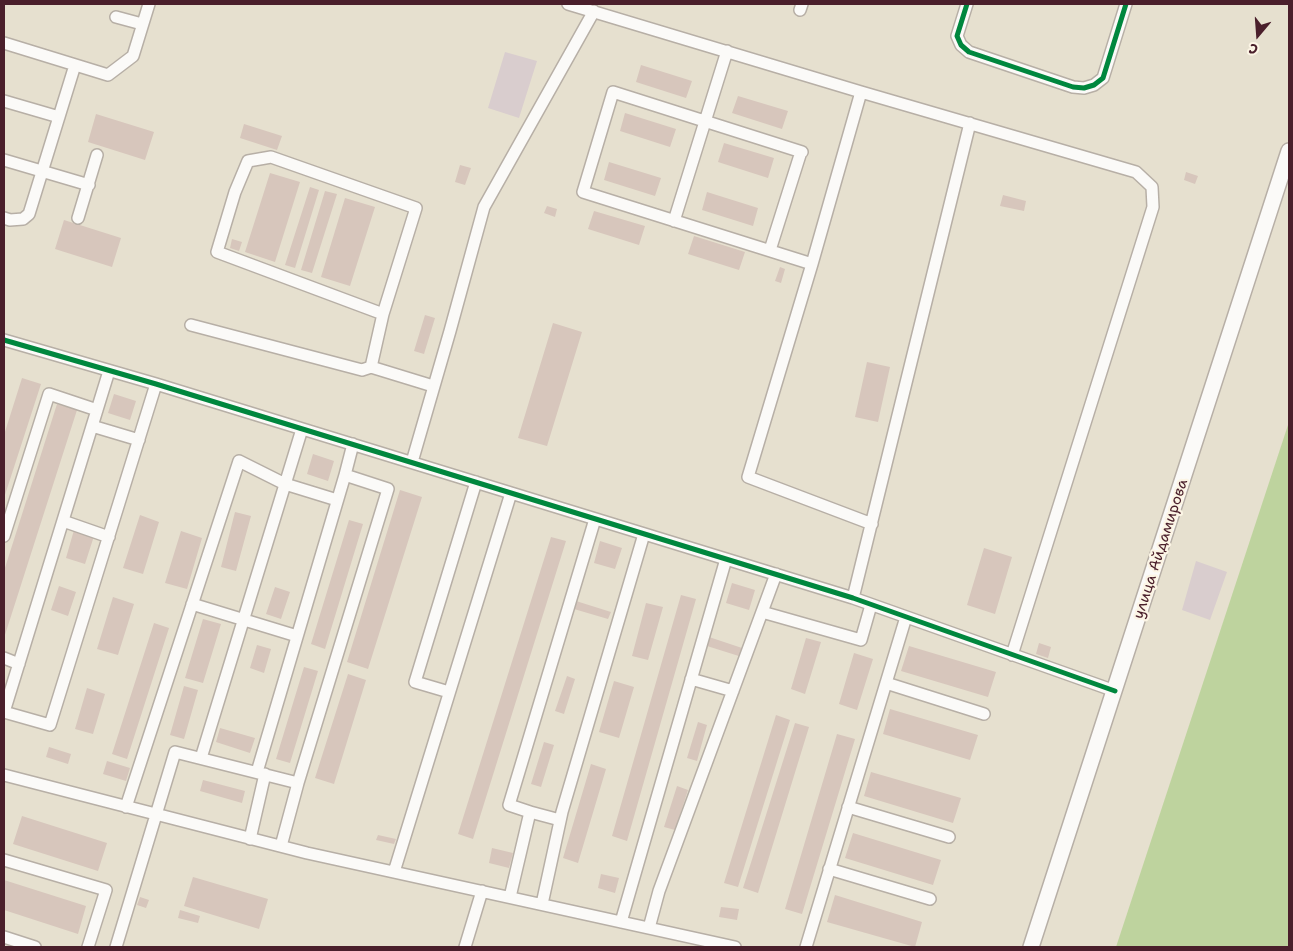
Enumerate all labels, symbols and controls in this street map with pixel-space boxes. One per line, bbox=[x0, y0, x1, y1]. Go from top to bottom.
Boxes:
north arrow bbox=[1233, 10, 1283, 60]
text: С bbox=[1246, 39, 1260, 59]
street label: улица Айдамирова bbox=[1130, 477, 1192, 621]

